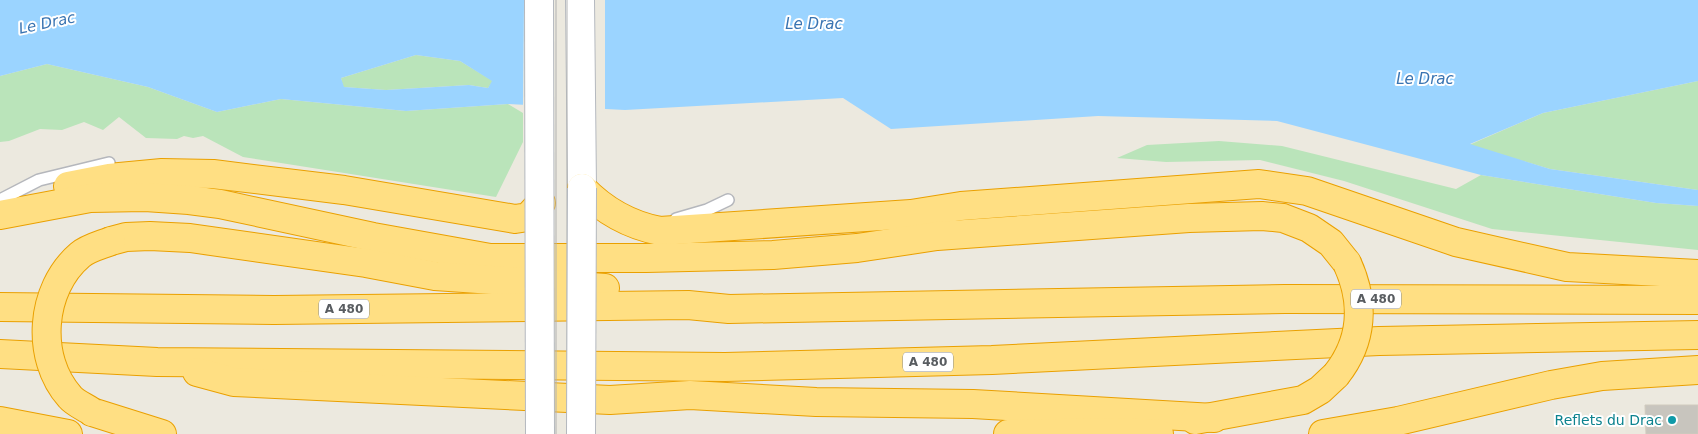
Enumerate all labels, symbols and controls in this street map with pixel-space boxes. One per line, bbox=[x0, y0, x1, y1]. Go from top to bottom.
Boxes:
water label: Le Drac bbox=[17, 8, 78, 38]
water label: Le Drac bbox=[785, 15, 844, 33]
water label: Le Drac bbox=[1396, 70, 1455, 88]
road number: A 480 bbox=[1351, 290, 1401, 308]
road number: A 480 bbox=[319, 300, 369, 318]
road number: A 480 bbox=[903, 352, 953, 372]
place label: Reflets du Drac bbox=[1555, 412, 1662, 428]
marker: Reflets du Drac bbox=[1666, 414, 1678, 426]

